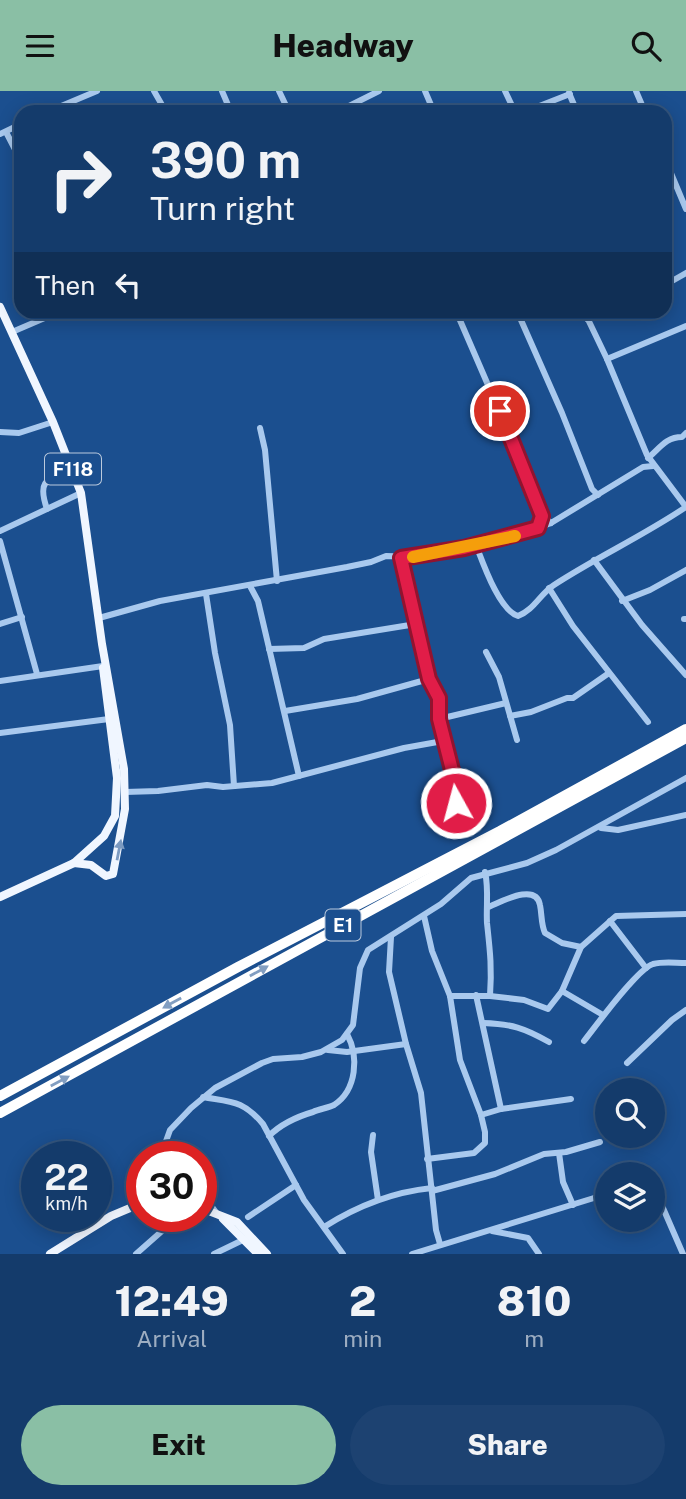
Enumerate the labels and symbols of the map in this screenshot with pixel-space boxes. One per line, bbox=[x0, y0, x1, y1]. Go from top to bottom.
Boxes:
pin bbox=[470, 381, 530, 441]
road number: F118 bbox=[45, 453, 101, 485]
position arrow bbox=[419, 766, 493, 840]
one-way arrow bbox=[113, 839, 124, 861]
road number: E1 bbox=[326, 909, 360, 940]
one-way arrow bbox=[249, 965, 269, 977]
one-way arrow bbox=[162, 997, 181, 1009]
one-way arrow bbox=[50, 1075, 70, 1087]
speed limit sign: 30 bbox=[126, 1141, 217, 1232]

